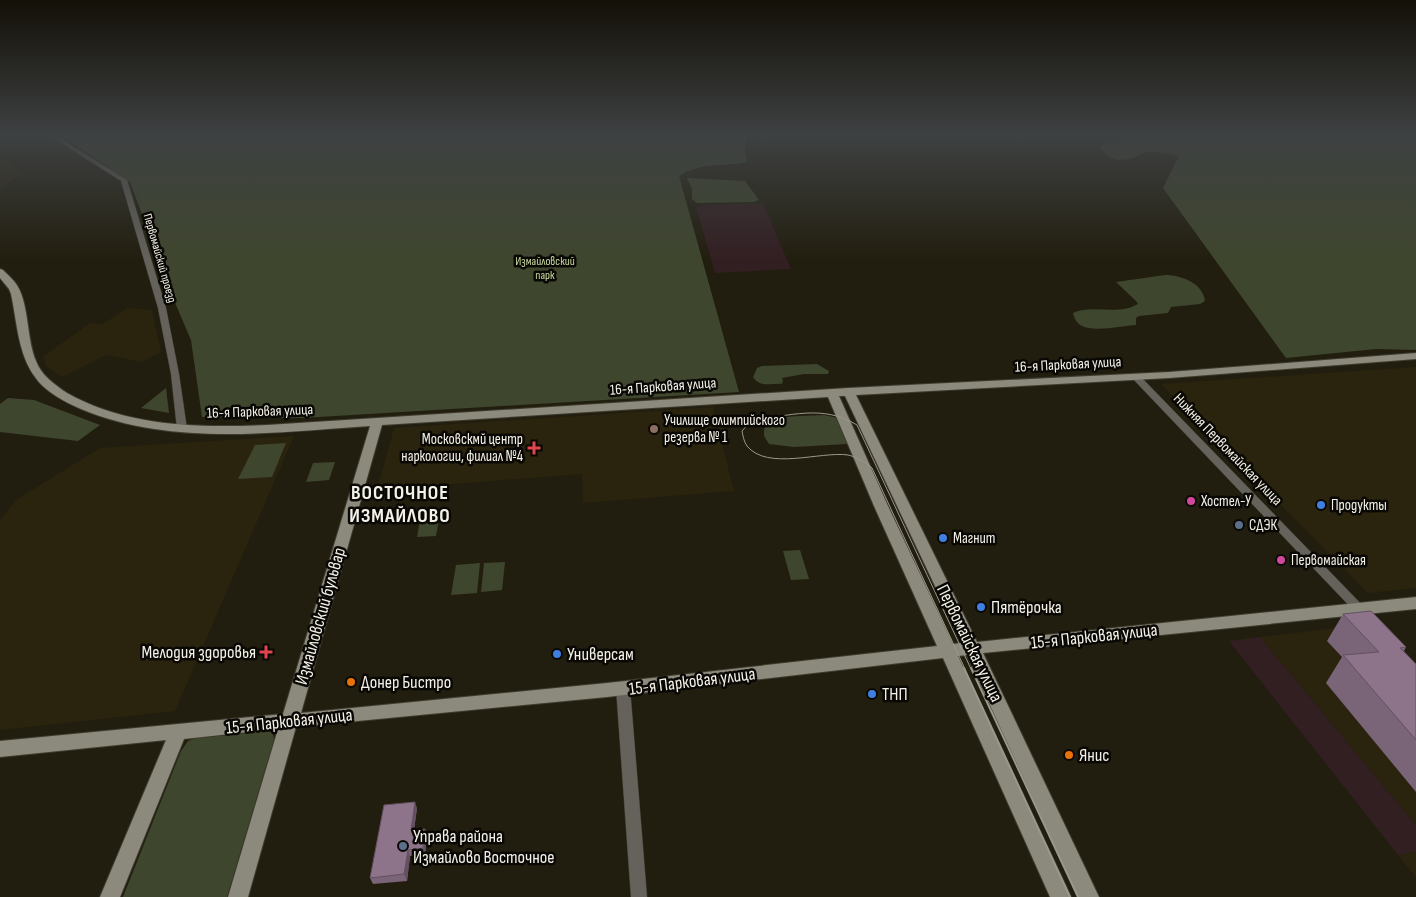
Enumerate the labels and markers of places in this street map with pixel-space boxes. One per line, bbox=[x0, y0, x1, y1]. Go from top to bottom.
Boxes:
place label: Училище олимпийского резерва № 1 bbox=[664, 411, 785, 447]
marker: Училище олимпийского резерва № 1 bbox=[648, 423, 660, 435]
place label: Московскмй центр наркологии, филиал №4 bbox=[401, 430, 523, 466]
marker: Московскмй центр наркологии, филиал №4 bbox=[527, 441, 541, 455]
place label: Хостел-У bbox=[1200, 492, 1252, 511]
marker: Хостел-У bbox=[1185, 495, 1197, 507]
place label: Продукты bbox=[1331, 496, 1387, 515]
marker: Продукты bbox=[1315, 499, 1327, 511]
place label: СДЭК bbox=[1249, 516, 1277, 535]
marker: СДЭК bbox=[1233, 519, 1245, 531]
place label: Магнит bbox=[953, 529, 995, 548]
marker: Магнит bbox=[937, 532, 949, 544]
place label: Первомайская bbox=[1291, 551, 1366, 570]
marker: Первомайская bbox=[1275, 554, 1287, 566]
place label: Пятёрочка bbox=[991, 597, 1062, 618]
marker: Пятёрочка bbox=[975, 601, 987, 613]
place label: Мелодия здоровья bbox=[142, 642, 256, 663]
place label: Универсам bbox=[567, 644, 634, 665]
marker: Мелодия здоровья bbox=[260, 646, 272, 658]
marker: Универсам bbox=[551, 648, 563, 660]
place label: Донер Бистро bbox=[361, 672, 451, 693]
marker: Донер Бистро bbox=[345, 676, 357, 688]
place label: ТНП bbox=[882, 684, 908, 705]
marker: ТНП bbox=[866, 688, 878, 700]
place label: Янис bbox=[1079, 745, 1110, 766]
marker: Янис bbox=[1063, 749, 1075, 761]
place label: Управа района Измайлово Восточное bbox=[413, 826, 555, 868]
marker: Управа района Измайлово Восточное bbox=[397, 840, 409, 852]

